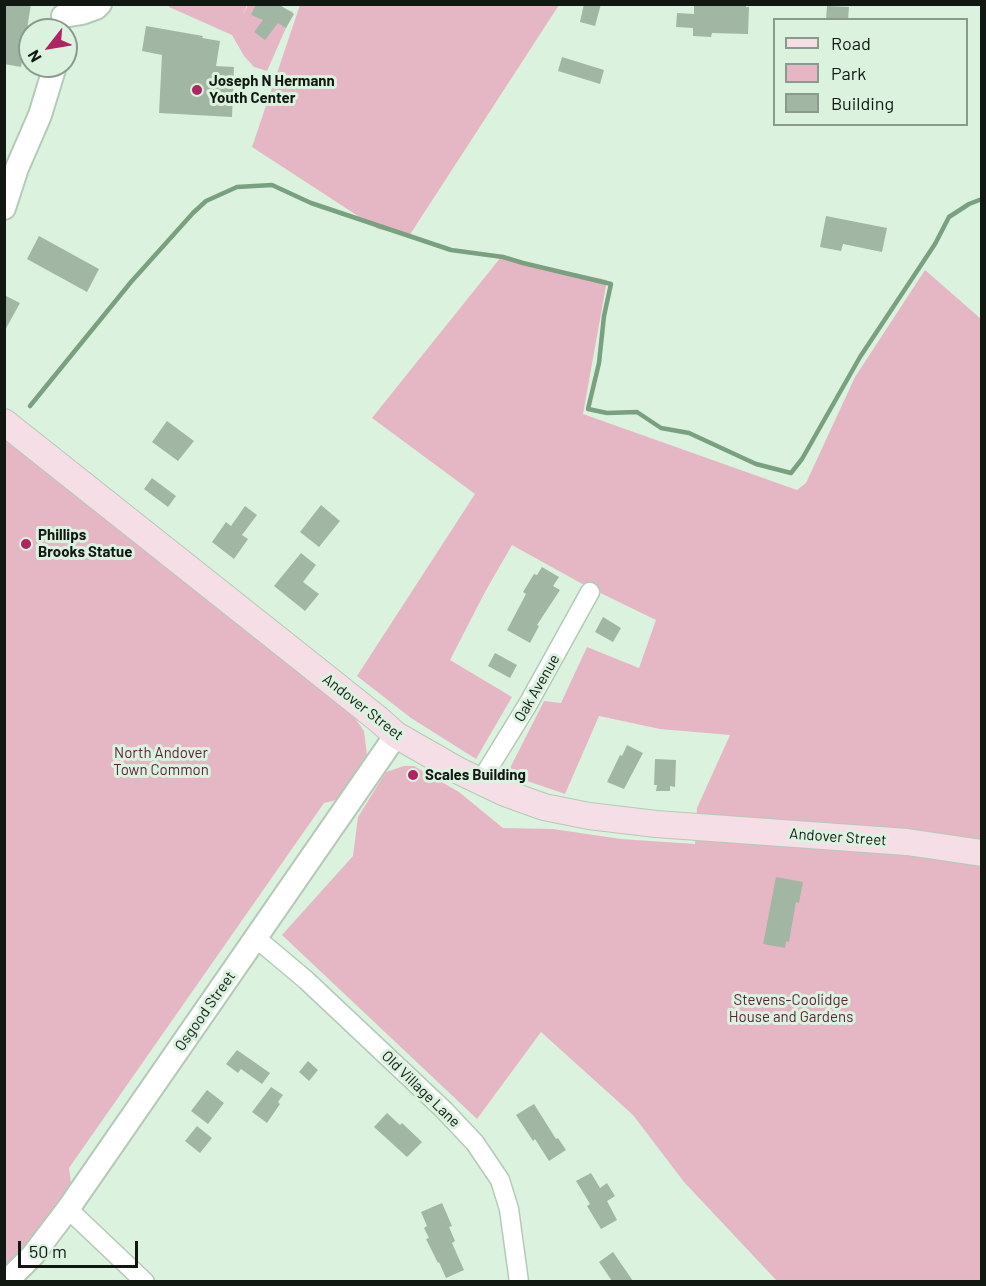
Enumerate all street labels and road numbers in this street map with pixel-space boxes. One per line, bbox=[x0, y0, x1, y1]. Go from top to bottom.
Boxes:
street label: Oak Avenue bbox=[510, 651, 564, 725]
street label: Andover Street bbox=[319, 670, 407, 744]
street label: Andover Street bbox=[789, 825, 887, 849]
street label: Osgood Street bbox=[171, 968, 239, 1054]
street label: Old Village Lane bbox=[378, 1047, 464, 1131]

